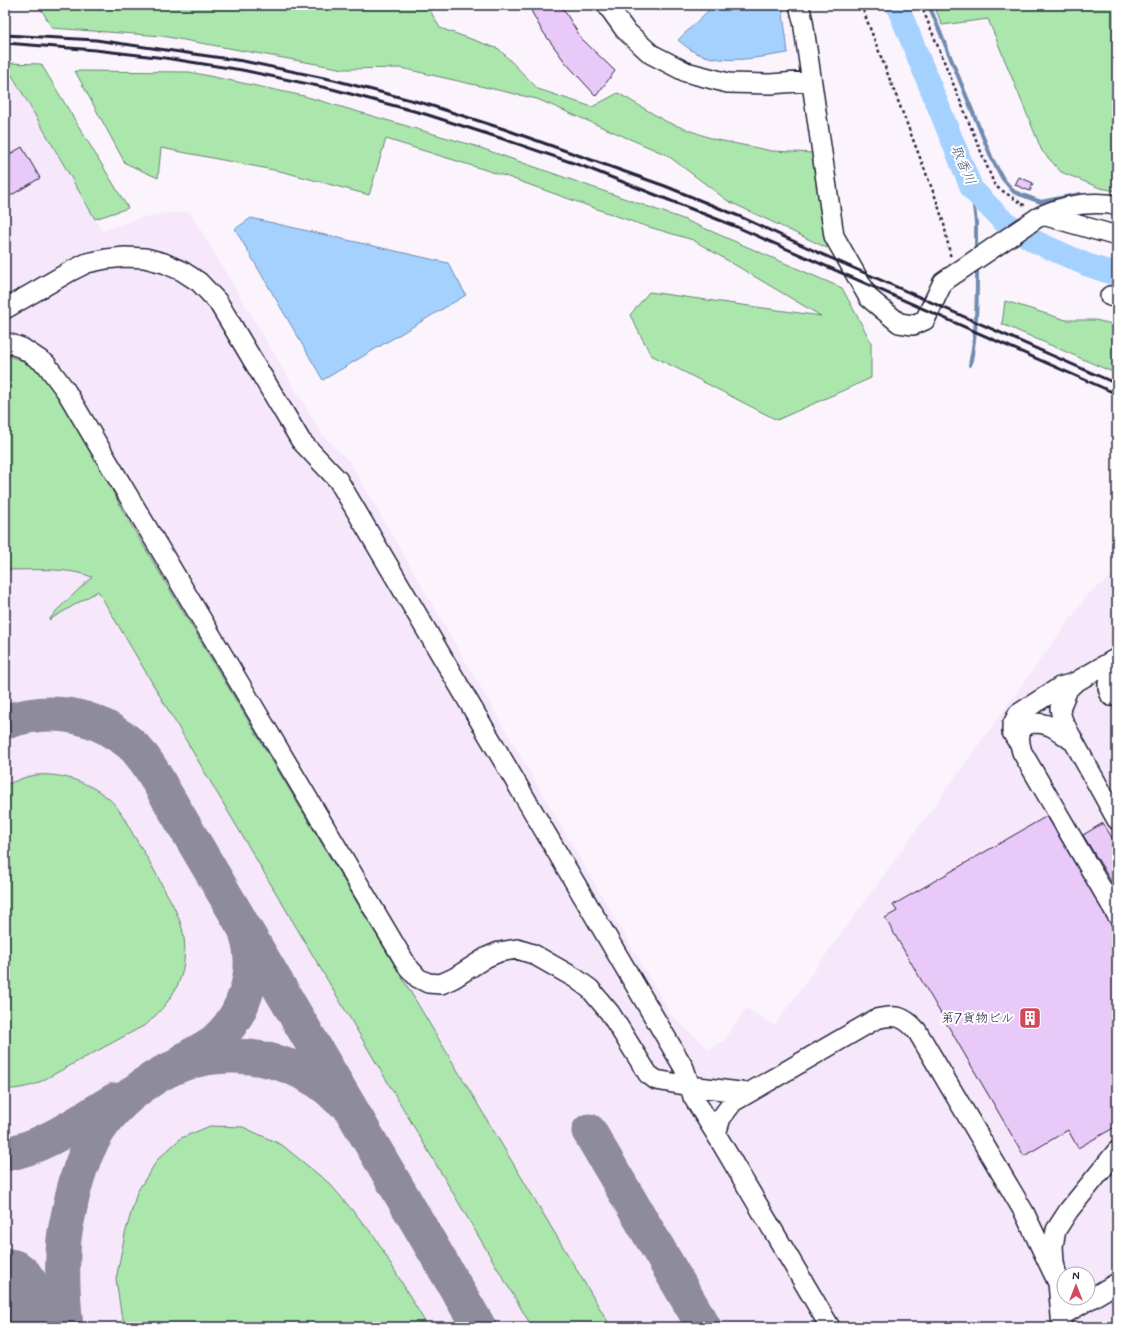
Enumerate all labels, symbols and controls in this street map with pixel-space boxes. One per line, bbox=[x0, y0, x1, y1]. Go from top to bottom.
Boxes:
water label: 取香川 bbox=[947, 142, 979, 188]
building icon: 第7貨物ビル bbox=[1017, 1005, 1043, 1031]
place label: 第7貨物ビル bbox=[941, 1010, 1014, 1027]
north arrow bbox=[1056, 1266, 1096, 1306]
text: N bbox=[1072, 1270, 1080, 1284]

